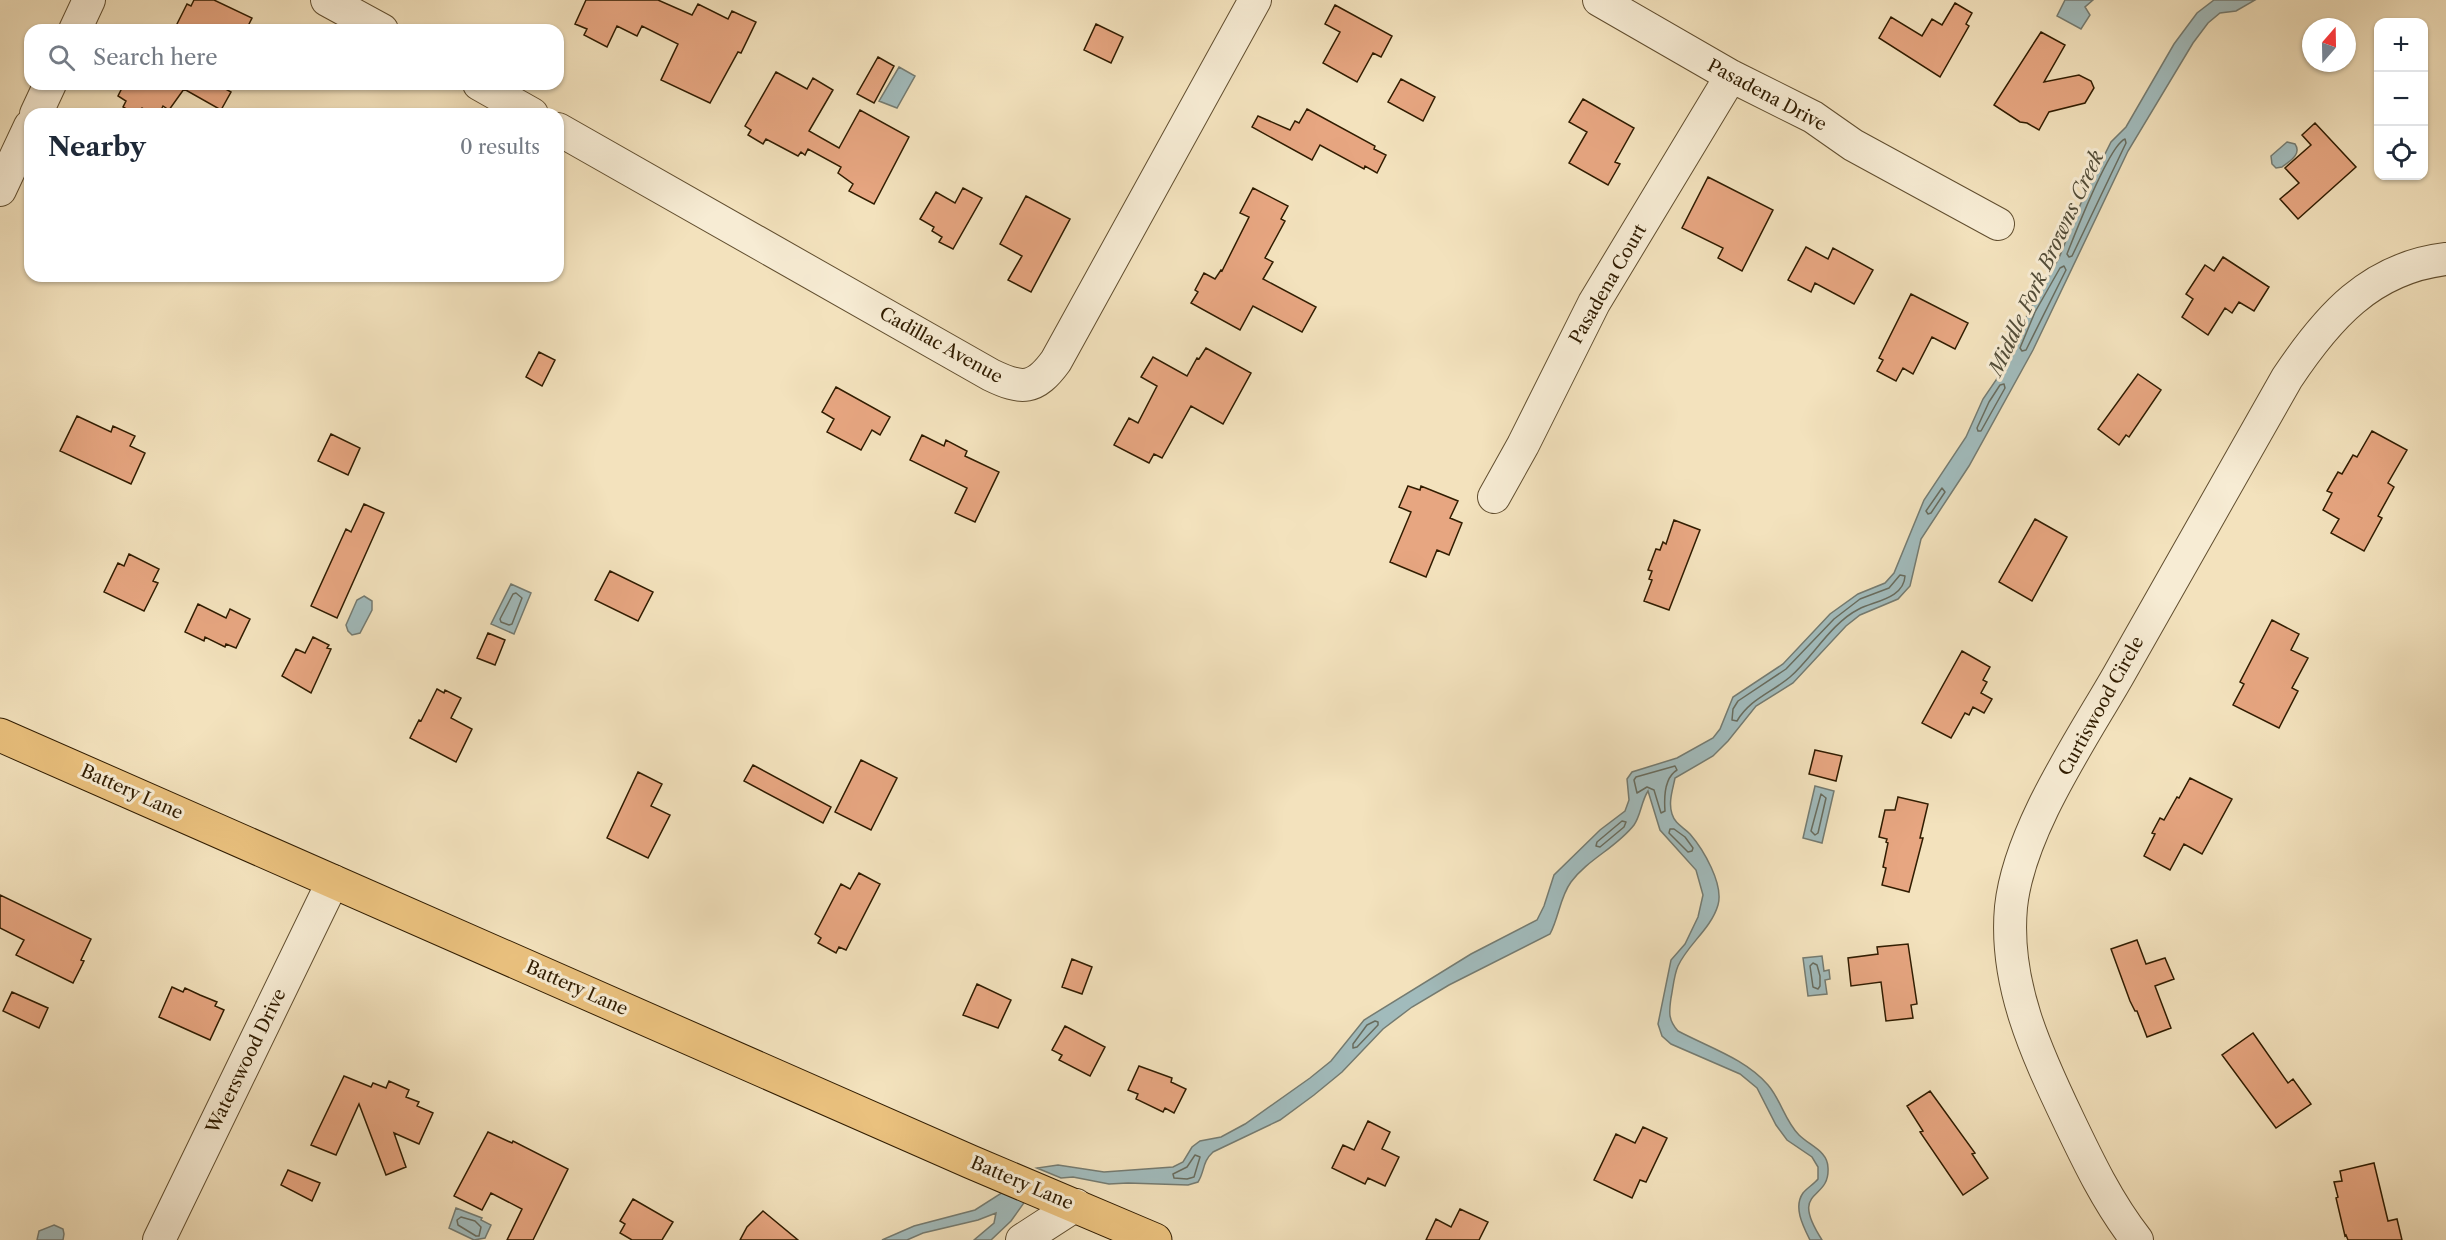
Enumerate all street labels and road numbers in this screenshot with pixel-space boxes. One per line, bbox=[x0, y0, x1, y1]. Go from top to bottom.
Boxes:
street label: Pasadena Drive bbox=[1704, 54, 1830, 136]
street label: Pasadena Court bbox=[1565, 220, 1652, 348]
street label: Cadillac Avenue bbox=[876, 302, 1006, 388]
street label: Curtiswood Circle bbox=[2054, 632, 2148, 780]
street label: Battery Lane bbox=[78, 760, 186, 824]
street label: Battery Lane bbox=[523, 956, 631, 1020]
street label: Waterswood Drive bbox=[201, 985, 291, 1138]
street label: Battery Lane bbox=[967, 1152, 1077, 1214]

